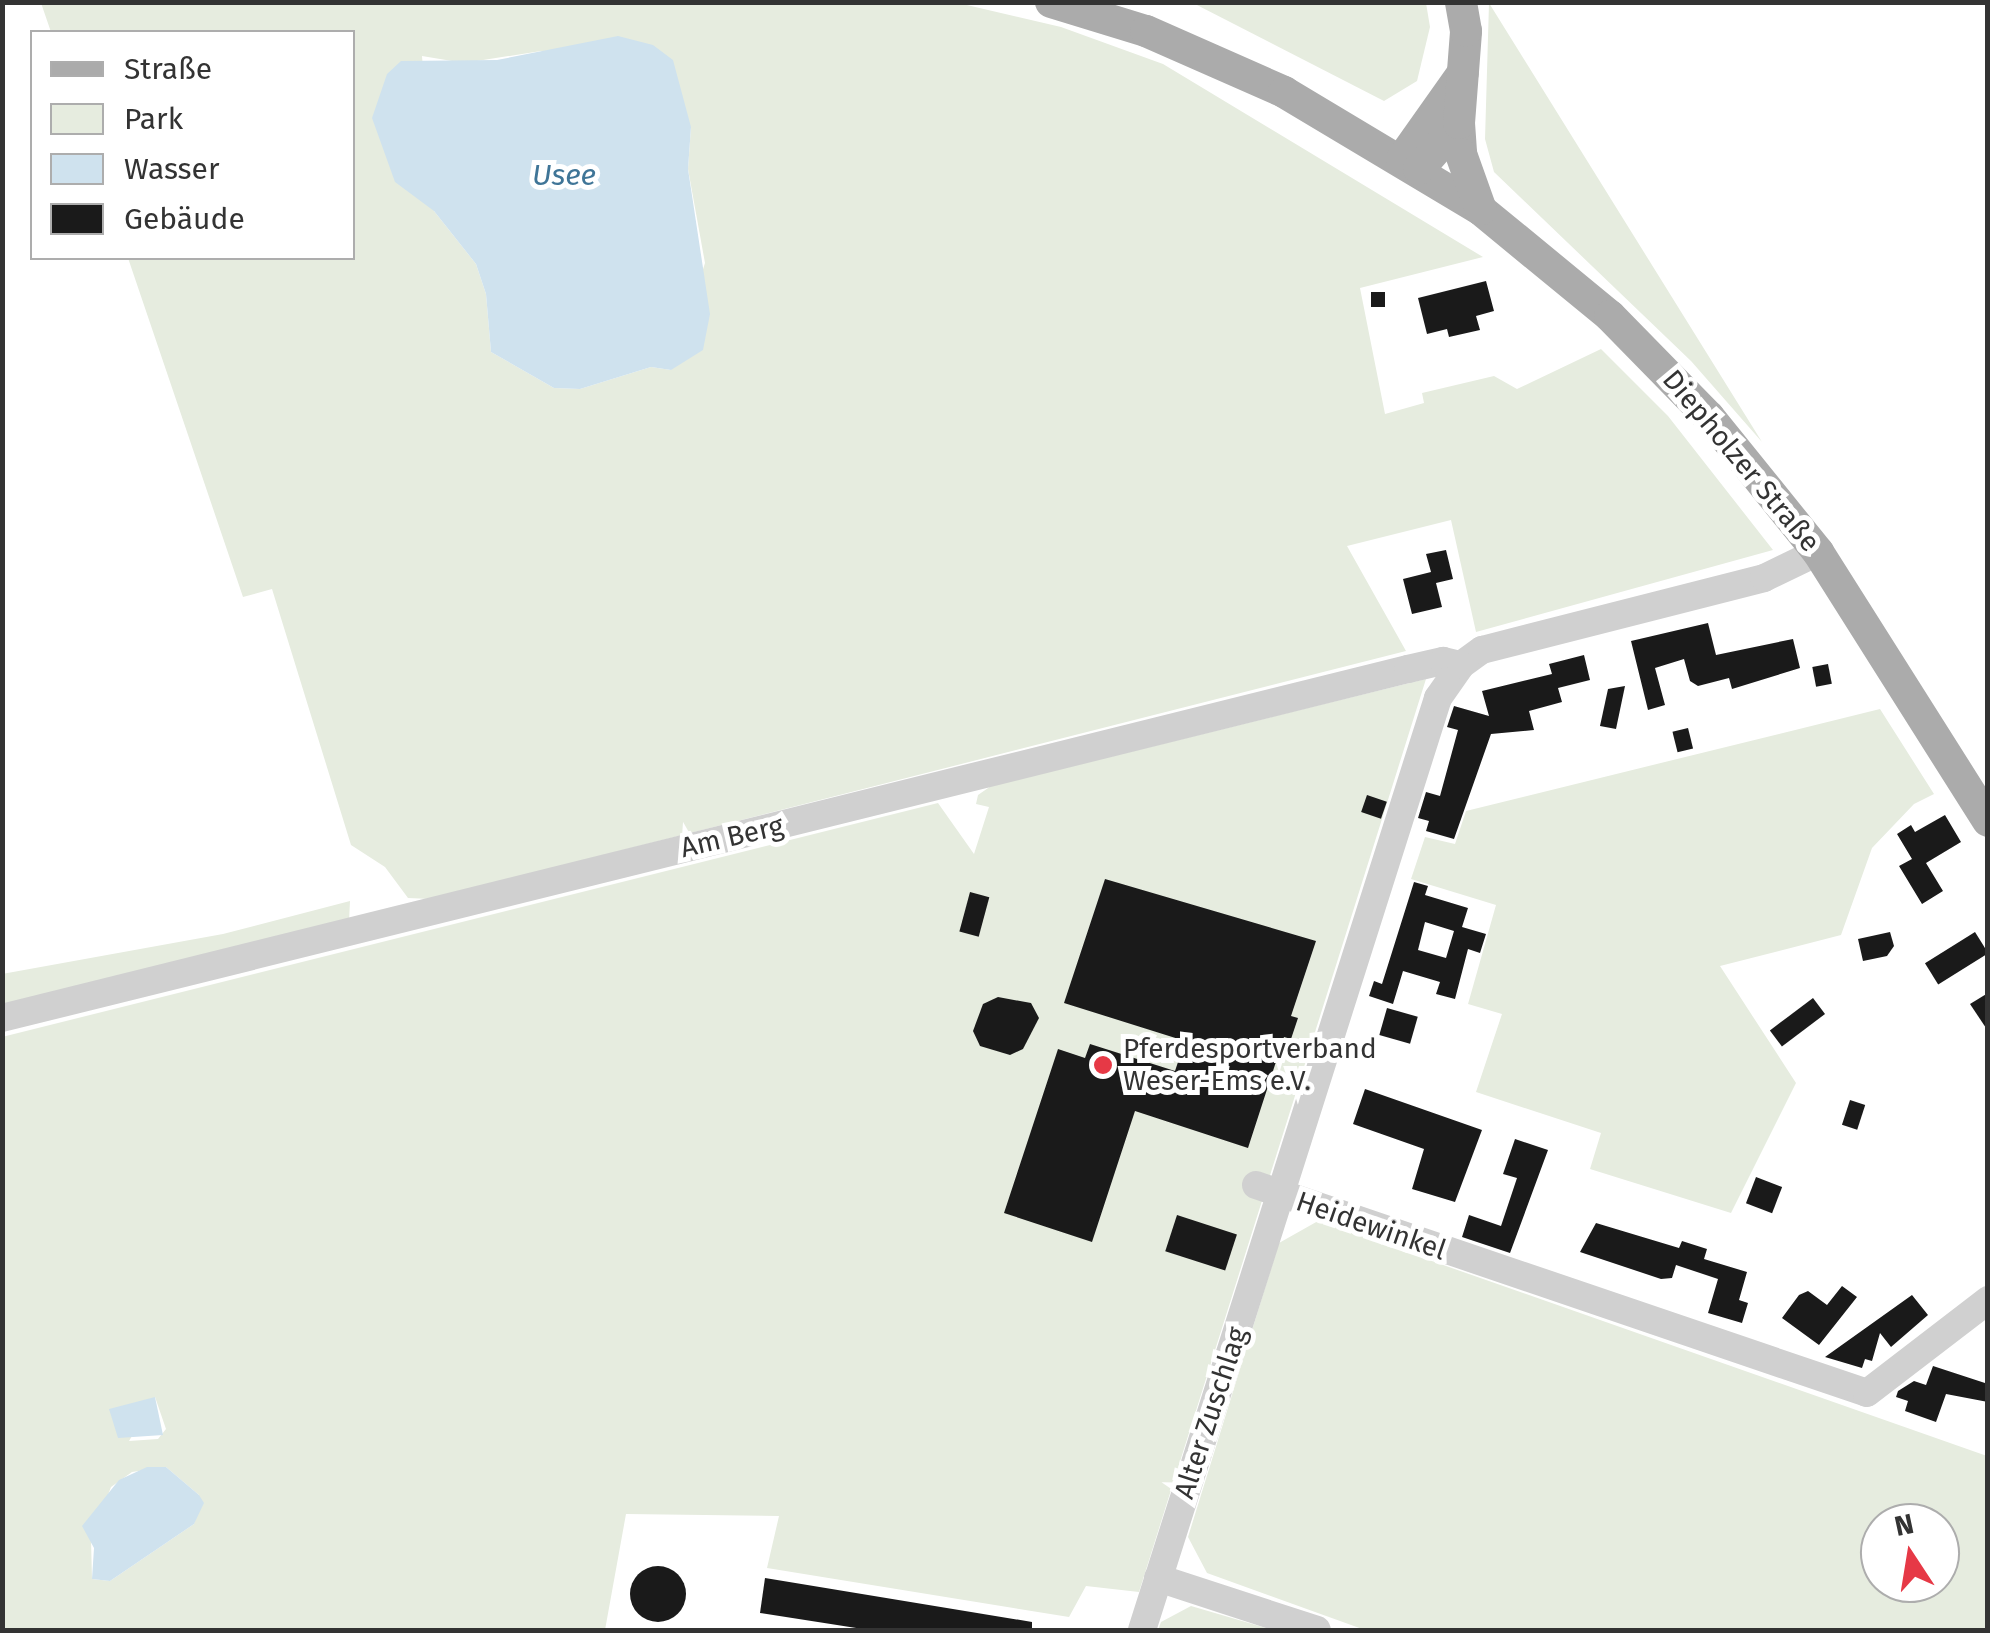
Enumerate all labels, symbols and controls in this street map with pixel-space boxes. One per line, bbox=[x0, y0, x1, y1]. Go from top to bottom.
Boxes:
legend bbox=[30, 30, 355, 260]
text: Straße bbox=[124, 51, 212, 87]
text: Park bbox=[124, 101, 183, 137]
text: Wasser bbox=[124, 151, 220, 187]
water label: Usee bbox=[532, 157, 596, 193]
text: Gebäude bbox=[124, 201, 245, 237]
street label: Diepholzer Straße bbox=[1655, 363, 1827, 559]
street label: Am Berg bbox=[677, 809, 787, 865]
place label: Pferdesportverband Weser-Ems e.V. bbox=[1123, 1032, 1377, 1098]
marker: Pferdesportverband Weser-Ems e.V. bbox=[1092, 1054, 1114, 1076]
street label: Heidewinkel bbox=[1292, 1185, 1450, 1267]
street label: Alter Zuschlag bbox=[1167, 1323, 1255, 1503]
north arrow bbox=[1860, 1503, 1960, 1603]
text: N bbox=[1892, 1507, 1917, 1543]

